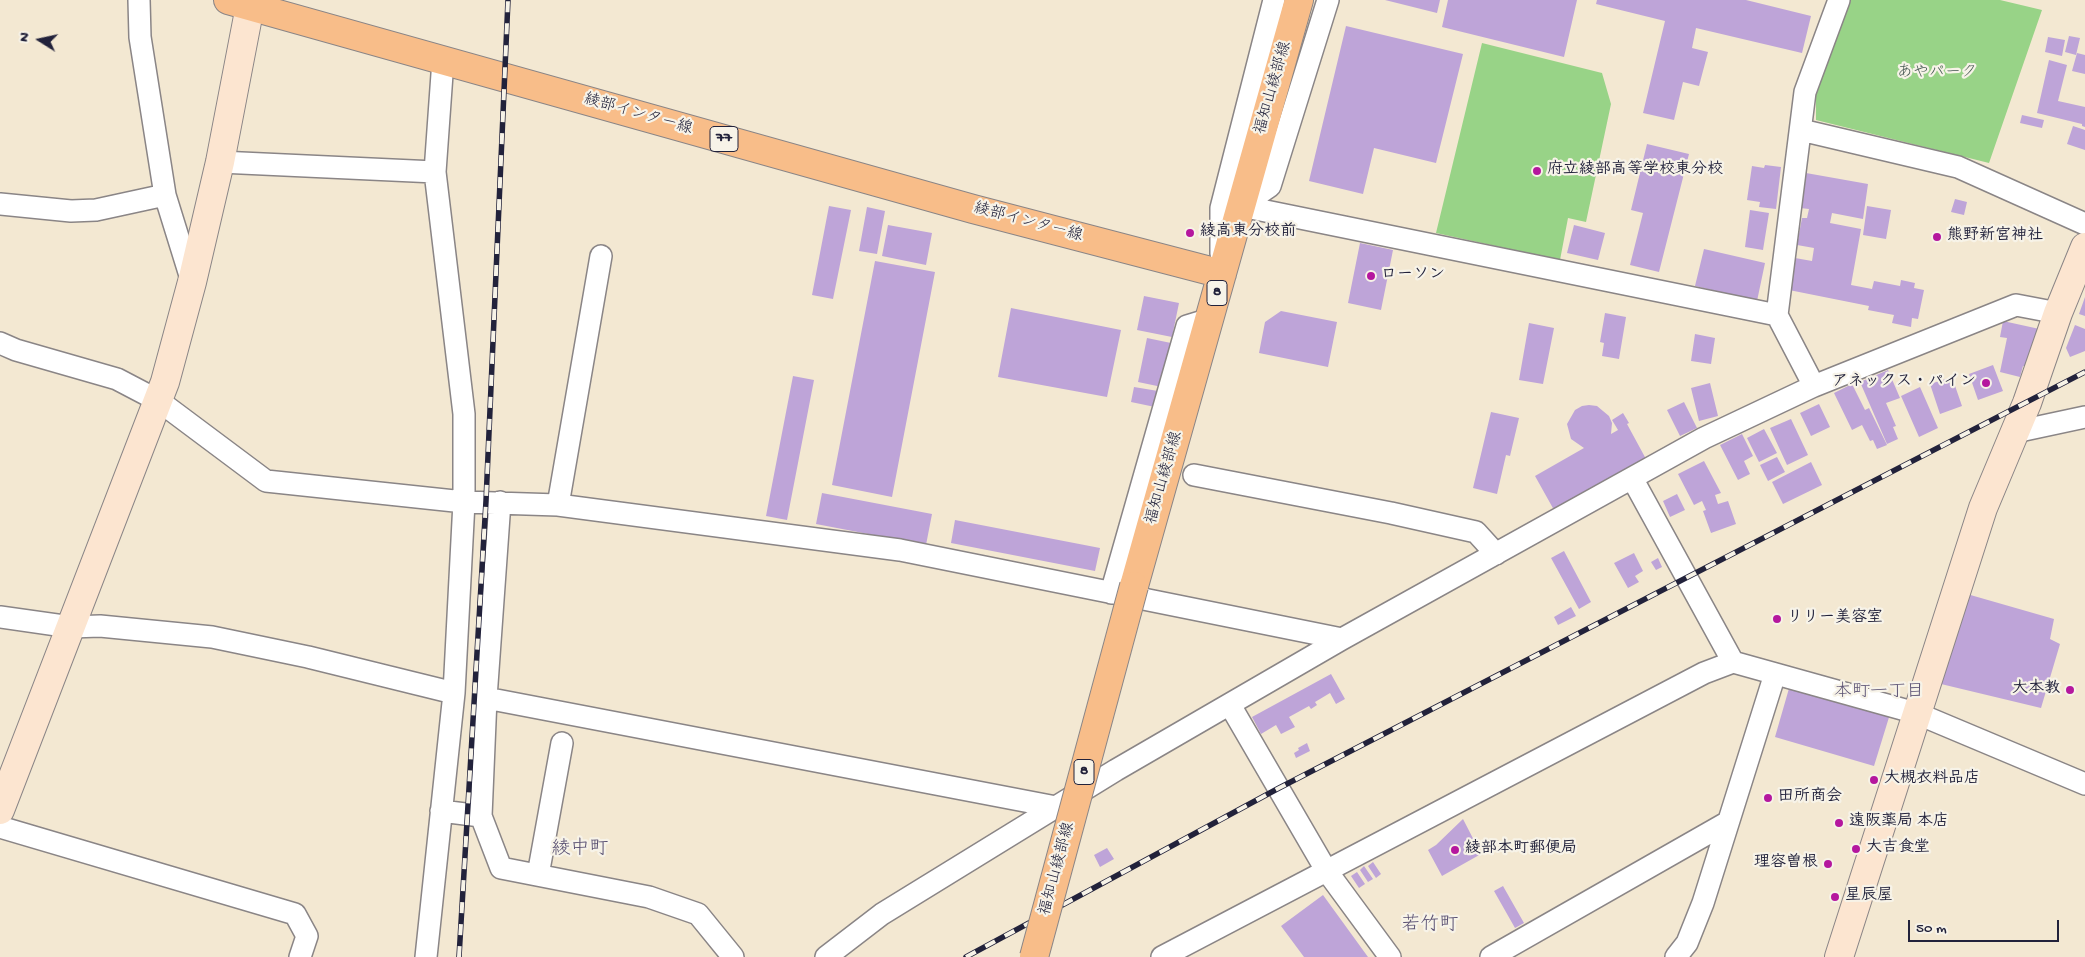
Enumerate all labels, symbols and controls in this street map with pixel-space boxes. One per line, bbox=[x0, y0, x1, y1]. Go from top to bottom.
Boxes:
north arrow bbox=[15, 15, 65, 65]
text: N bbox=[16, 31, 34, 43]
street label: 福知山綾部線 bbox=[1252, 39, 1296, 137]
park label: あやパーク bbox=[1897, 64, 1977, 84]
street label: 綾部インター線 bbox=[582, 90, 694, 140]
road number: 77 bbox=[710, 126, 738, 152]
place label: 府立綾部高等学校東分校 bbox=[1547, 161, 1723, 181]
marker: 府立綾部高等学校東分校 bbox=[1531, 165, 1543, 177]
street label: 綾部インター線 bbox=[971, 199, 1085, 247]
place label: 綾高東分校前 bbox=[1200, 223, 1296, 243]
marker: 綾高東分校前 bbox=[1184, 227, 1196, 239]
place label: 熊野新宮神社 bbox=[1947, 227, 2043, 247]
marker: 熊野新宮神社 bbox=[1931, 231, 1943, 243]
place label: ローソン bbox=[1381, 266, 1445, 286]
marker: ローソン bbox=[1365, 270, 1377, 282]
road number: 8 bbox=[1207, 280, 1227, 306]
place label: アネックス・パイン bbox=[1832, 373, 1976, 393]
marker: アネックス・パイン bbox=[1980, 377, 1992, 389]
street label: 福知山綾部線 bbox=[1143, 429, 1187, 527]
place label: リリー美容室 bbox=[1787, 609, 1883, 629]
marker: リリー美容室 bbox=[1771, 613, 1783, 625]
place label: 大本教 bbox=[2012, 680, 2060, 700]
district label: 本町一丁目 bbox=[1834, 682, 1924, 704]
marker: 大本教 bbox=[2064, 684, 2076, 696]
road number: 8 bbox=[1074, 760, 1094, 784]
place label: 大槻衣料品店 bbox=[1884, 770, 1980, 790]
marker: 大槻衣料品店 bbox=[1868, 774, 1880, 786]
place label: 田所商会 bbox=[1778, 788, 1842, 808]
marker: 田所商会 bbox=[1762, 792, 1774, 804]
place label: 遠阪薬局 本店 bbox=[1849, 813, 1949, 833]
marker: 遠阪薬局 本店 bbox=[1833, 817, 1845, 829]
street label: 福知山綾部線 bbox=[1036, 820, 1080, 918]
district label: 綾中町 bbox=[552, 839, 608, 861]
place label: 大吉食堂 bbox=[1866, 839, 1930, 859]
place label: 綾部本町郵便局 bbox=[1465, 840, 1577, 860]
marker: 大吉食堂 bbox=[1850, 843, 1862, 855]
marker: 綾部本町郵便局 bbox=[1449, 844, 1461, 856]
place label: 理容曽根 bbox=[1754, 854, 1818, 874]
marker: 理容曽根 bbox=[1822, 858, 1834, 870]
place label: 星辰屋 bbox=[1845, 887, 1893, 907]
marker: 星辰屋 bbox=[1829, 891, 1841, 903]
scale bar bbox=[1910, 910, 2061, 942]
district label: 若竹町 bbox=[1402, 915, 1458, 937]
text: 50 m bbox=[1916, 920, 1947, 938]

